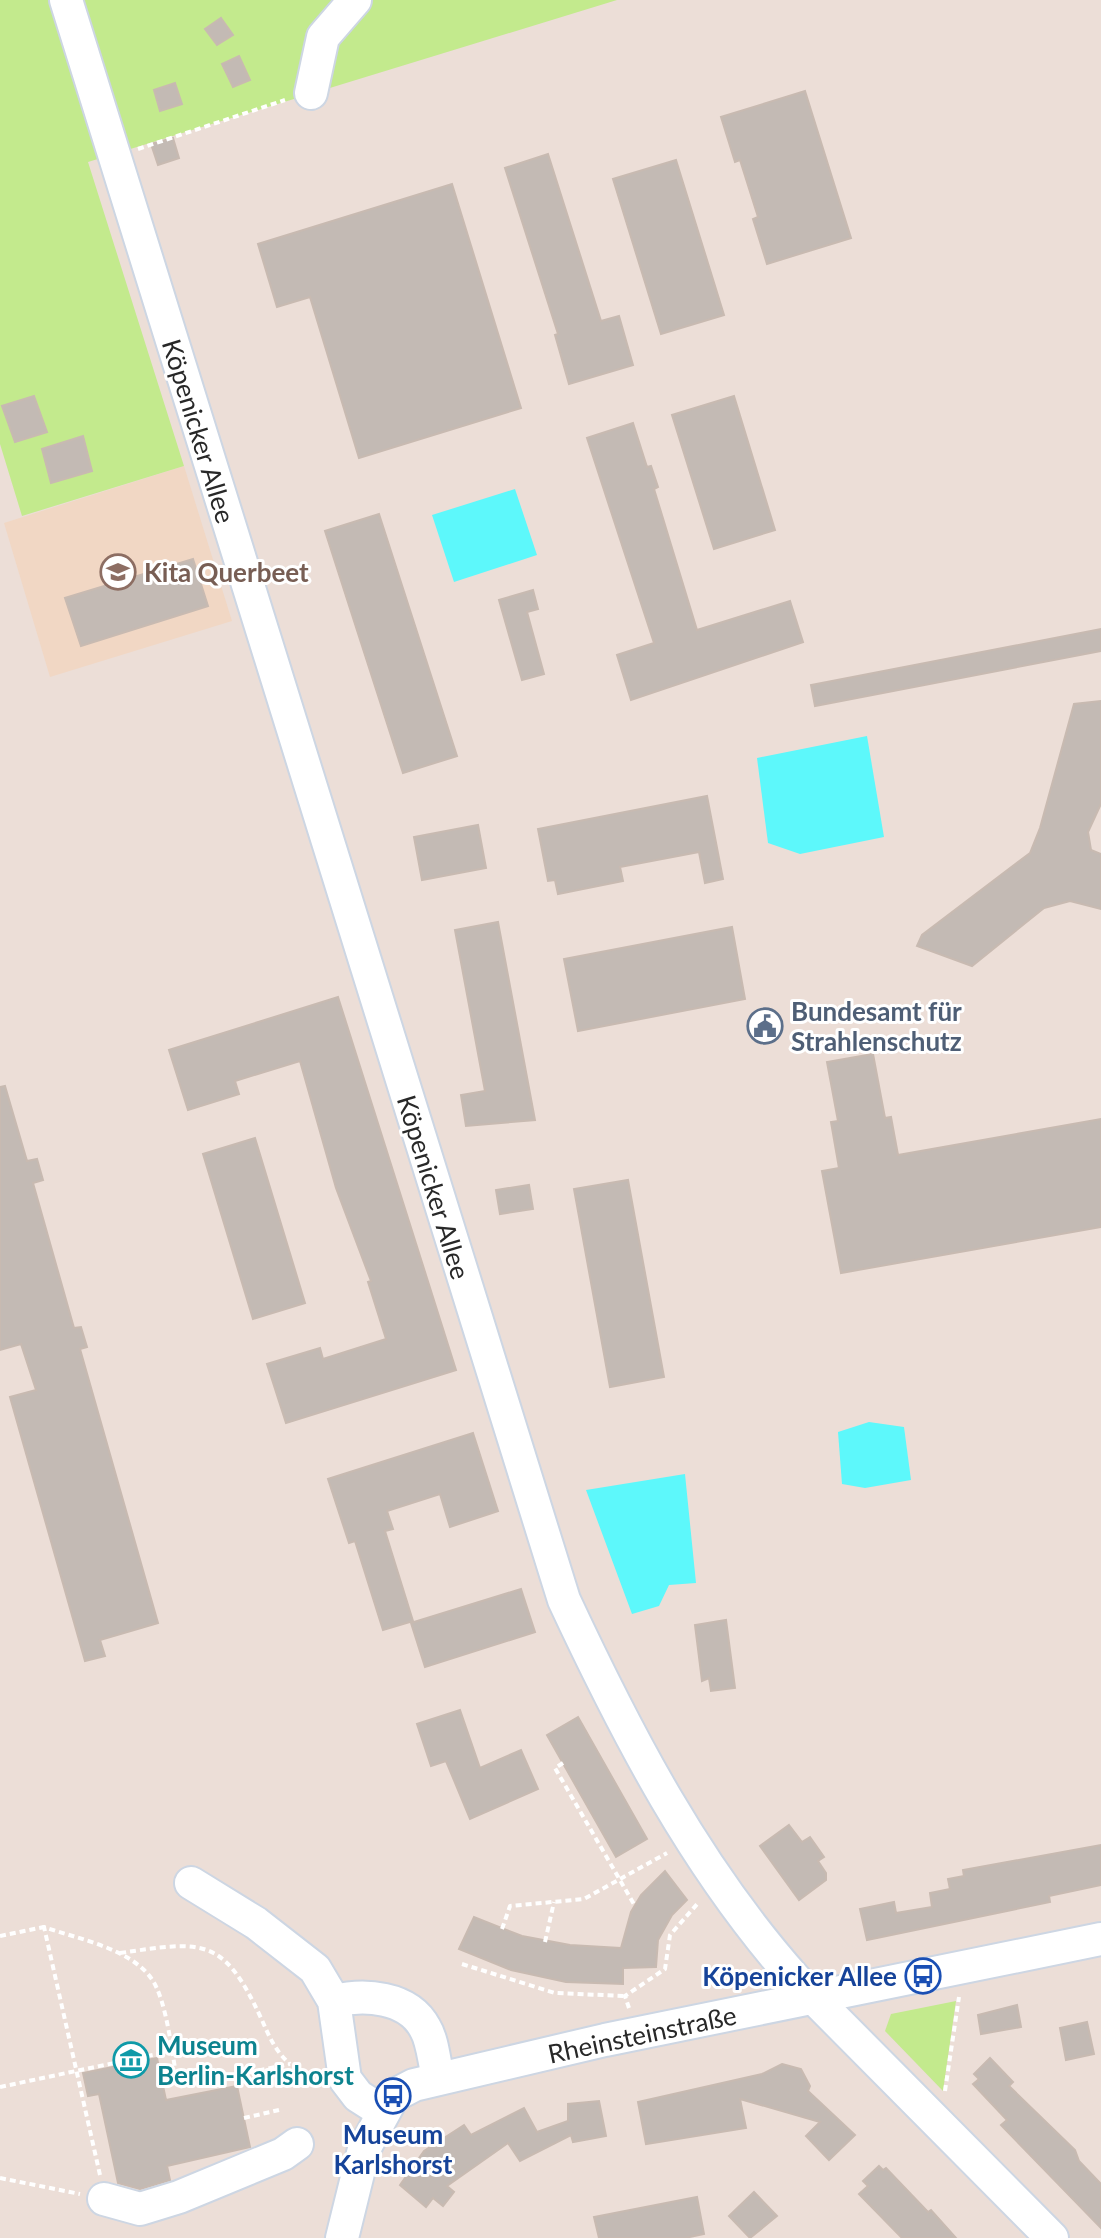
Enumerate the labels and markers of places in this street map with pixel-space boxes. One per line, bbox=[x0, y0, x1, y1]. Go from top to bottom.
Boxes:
school or university icon: Kita Querbeet bbox=[99, 553, 137, 591]
place label: Kita Querbeet bbox=[144, 556, 309, 588]
place label: Bundesamt für Strahlenschutz bbox=[791, 995, 962, 1057]
public building icon: Bundesamt für Strahlenschutz bbox=[746, 1007, 784, 1045]
bus stop icon: Köpenicker Allee bbox=[904, 1957, 942, 1995]
place label: Köpenicker Allee bbox=[702, 1960, 897, 1992]
place label: Museum Berlin-Karlshorst bbox=[157, 2029, 354, 2091]
museum icon: Museum Berlin-Karlshorst bbox=[112, 2041, 150, 2079]
bus stop icon: Museum Karlshorst bbox=[374, 2077, 412, 2115]
place label: Museum Karlshorst bbox=[334, 2118, 453, 2180]

